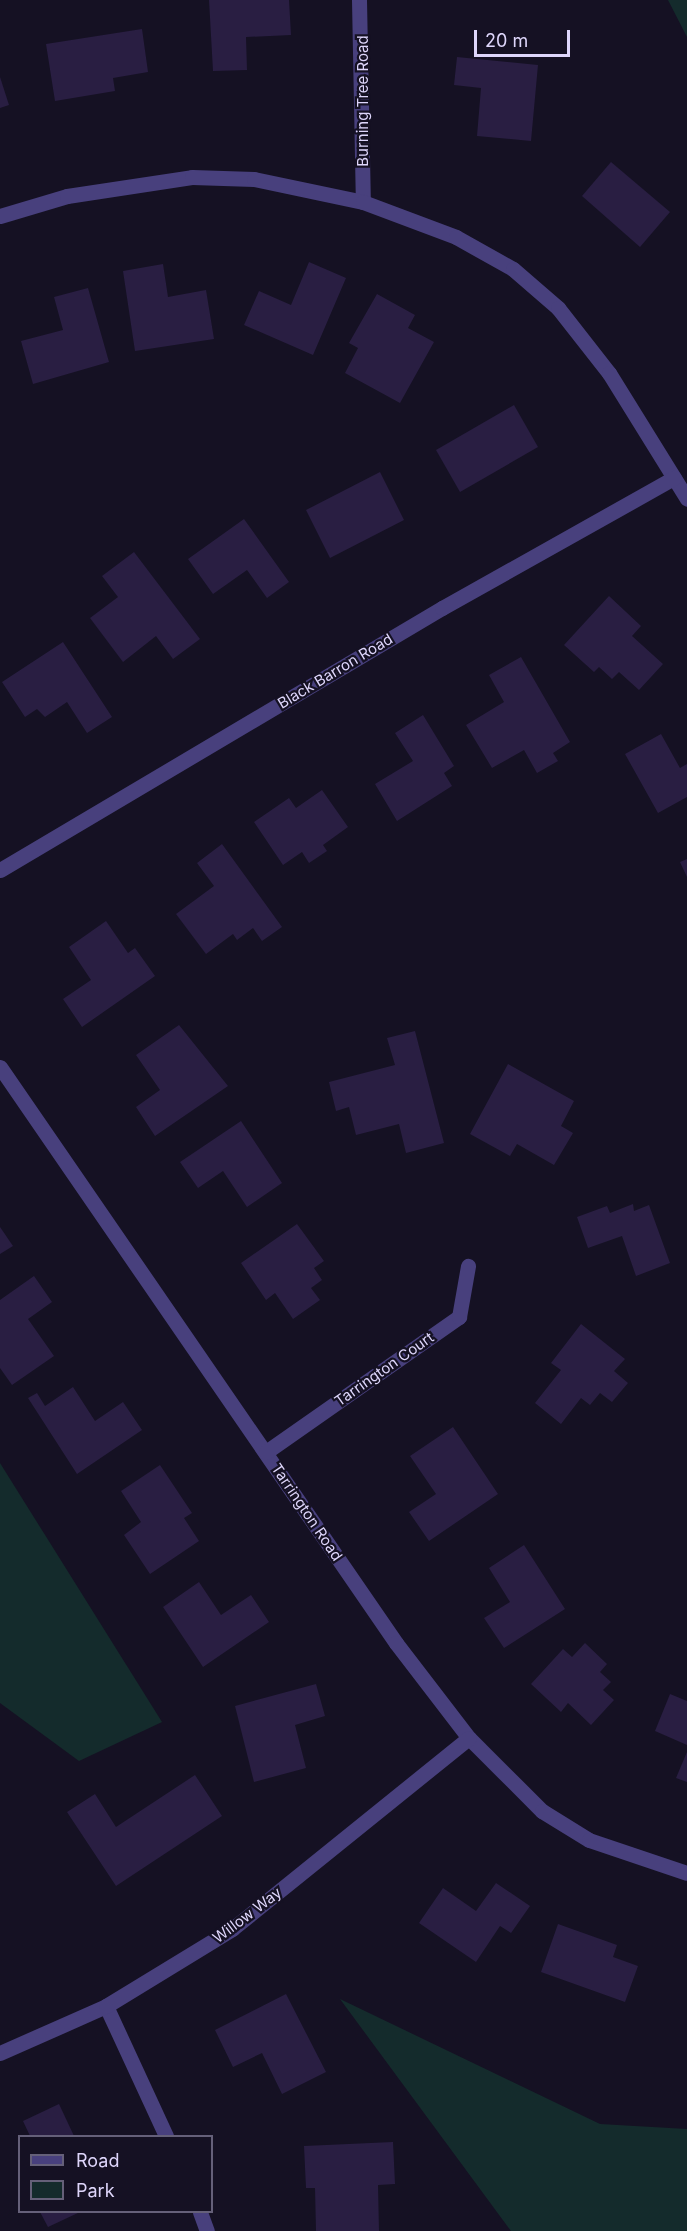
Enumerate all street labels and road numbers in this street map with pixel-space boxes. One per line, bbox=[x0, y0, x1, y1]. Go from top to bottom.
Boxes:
street label: Burning Tree Road bbox=[354, 35, 372, 167]
street label: Black Barron Road bbox=[274, 630, 396, 712]
street label: Tarrington Court bbox=[331, 1328, 437, 1410]
street label: Tarrington Road bbox=[268, 1460, 346, 1564]
street label: Willow Way bbox=[209, 1883, 285, 1947]

